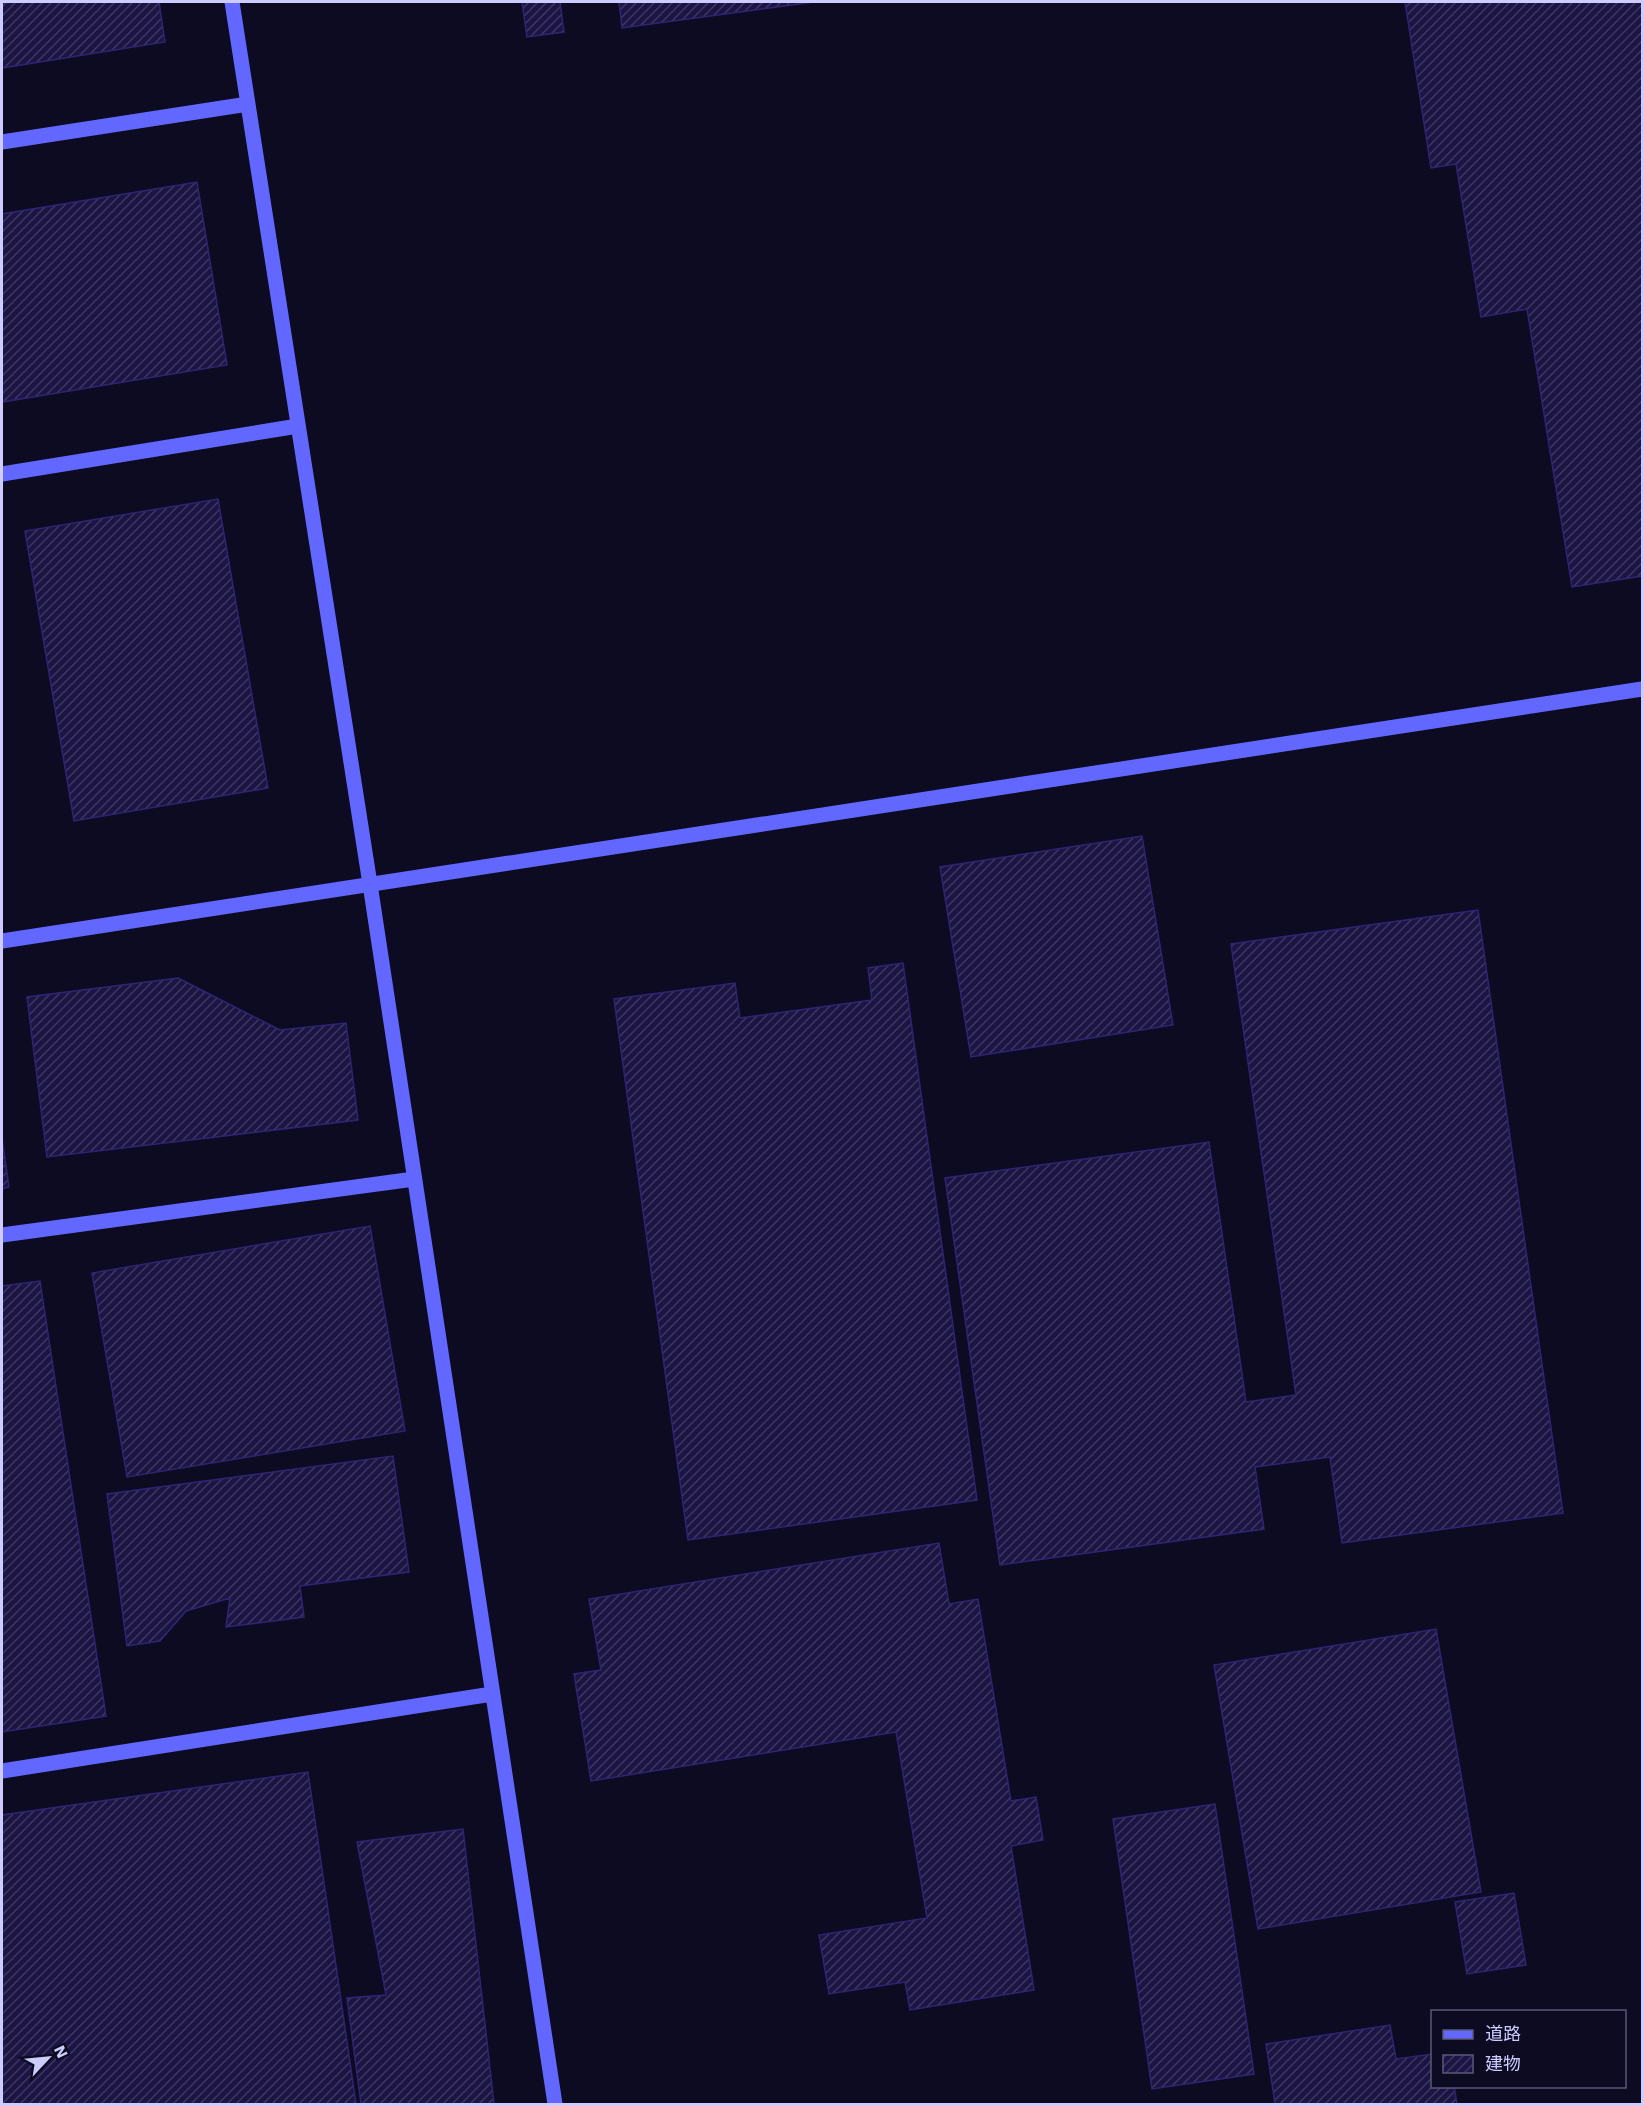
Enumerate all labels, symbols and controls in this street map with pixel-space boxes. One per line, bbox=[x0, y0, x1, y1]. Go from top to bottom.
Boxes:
legend bbox=[1431, 2010, 1626, 2088]
text: 道路 bbox=[1485, 2023, 1521, 2044]
north arrow bbox=[18, 2028, 78, 2088]
text: N bbox=[50, 2042, 72, 2061]
text: 建物 bbox=[1485, 2053, 1521, 2074]

